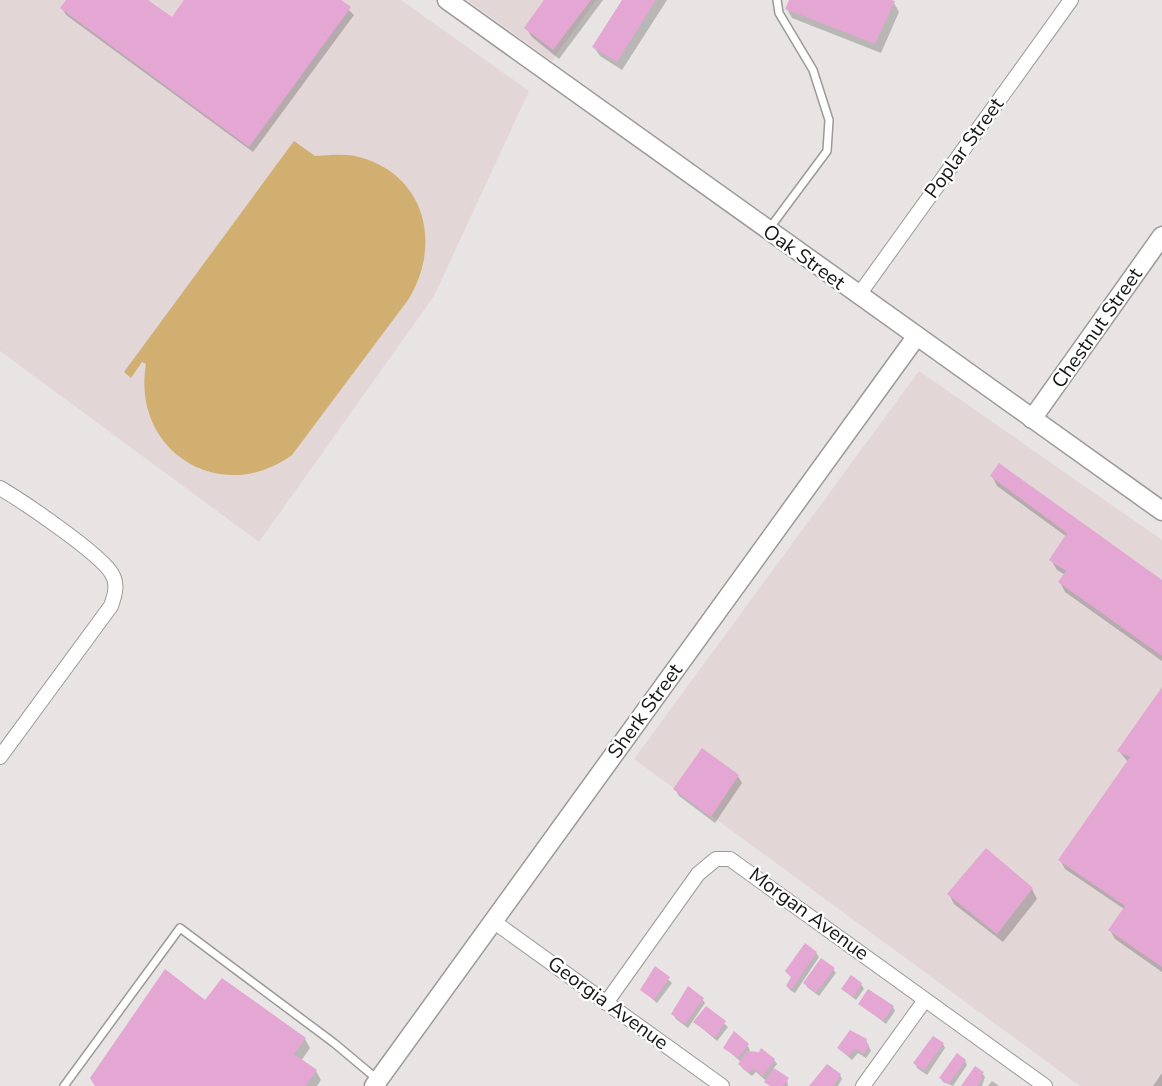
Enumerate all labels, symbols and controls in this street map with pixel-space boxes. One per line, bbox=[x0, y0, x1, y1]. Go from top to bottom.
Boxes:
street label: Poplar Street bbox=[918, 91, 1010, 204]
street label: Oak Street bbox=[757, 218, 851, 297]
street label: Chestnut Street bbox=[1045, 262, 1149, 394]
street label: Sherk Street bbox=[601, 657, 689, 764]
street label: Morgan Avenue bbox=[744, 861, 874, 967]
street label: Georgia Avenue bbox=[542, 950, 674, 1056]

